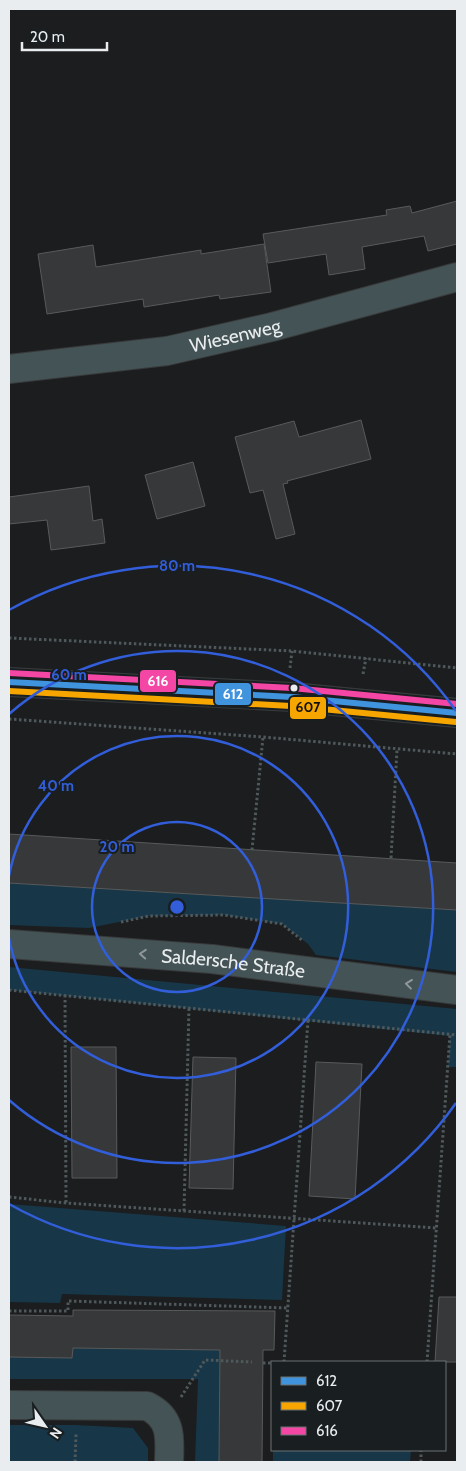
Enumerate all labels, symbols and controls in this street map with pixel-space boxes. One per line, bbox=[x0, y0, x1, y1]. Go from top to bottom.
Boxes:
scale bar bbox=[22, 20, 108, 52]
text: 20 m bbox=[30, 28, 65, 46]
street label: Wiesenweg bbox=[188, 314, 284, 357]
text: 80 m bbox=[159, 557, 195, 575]
text: 60 m bbox=[51, 666, 87, 684]
line badge: 616 bbox=[139, 669, 177, 693]
text: 616 bbox=[148, 672, 169, 690]
line badge: 612 bbox=[214, 682, 252, 706]
unlabelled marker bbox=[289, 683, 299, 693]
text: 612 bbox=[223, 685, 243, 703]
line badge: 607 bbox=[289, 696, 327, 720]
text: 607 bbox=[296, 698, 321, 716]
text: 40 m bbox=[38, 777, 74, 795]
text: 20 m bbox=[100, 838, 134, 856]
centre of rings bbox=[168, 898, 186, 916]
street label: Saldersche Straße bbox=[160, 944, 307, 983]
one-way arrow bbox=[139, 949, 147, 960]
one-way arrow bbox=[405, 979, 413, 990]
legend bbox=[271, 1361, 446, 1451]
text: 612 bbox=[316, 1372, 337, 1390]
text: 607 bbox=[316, 1397, 343, 1415]
north arrow bbox=[20, 1401, 70, 1451]
text: 616 bbox=[316, 1422, 338, 1440]
text: N bbox=[46, 1424, 66, 1442]

